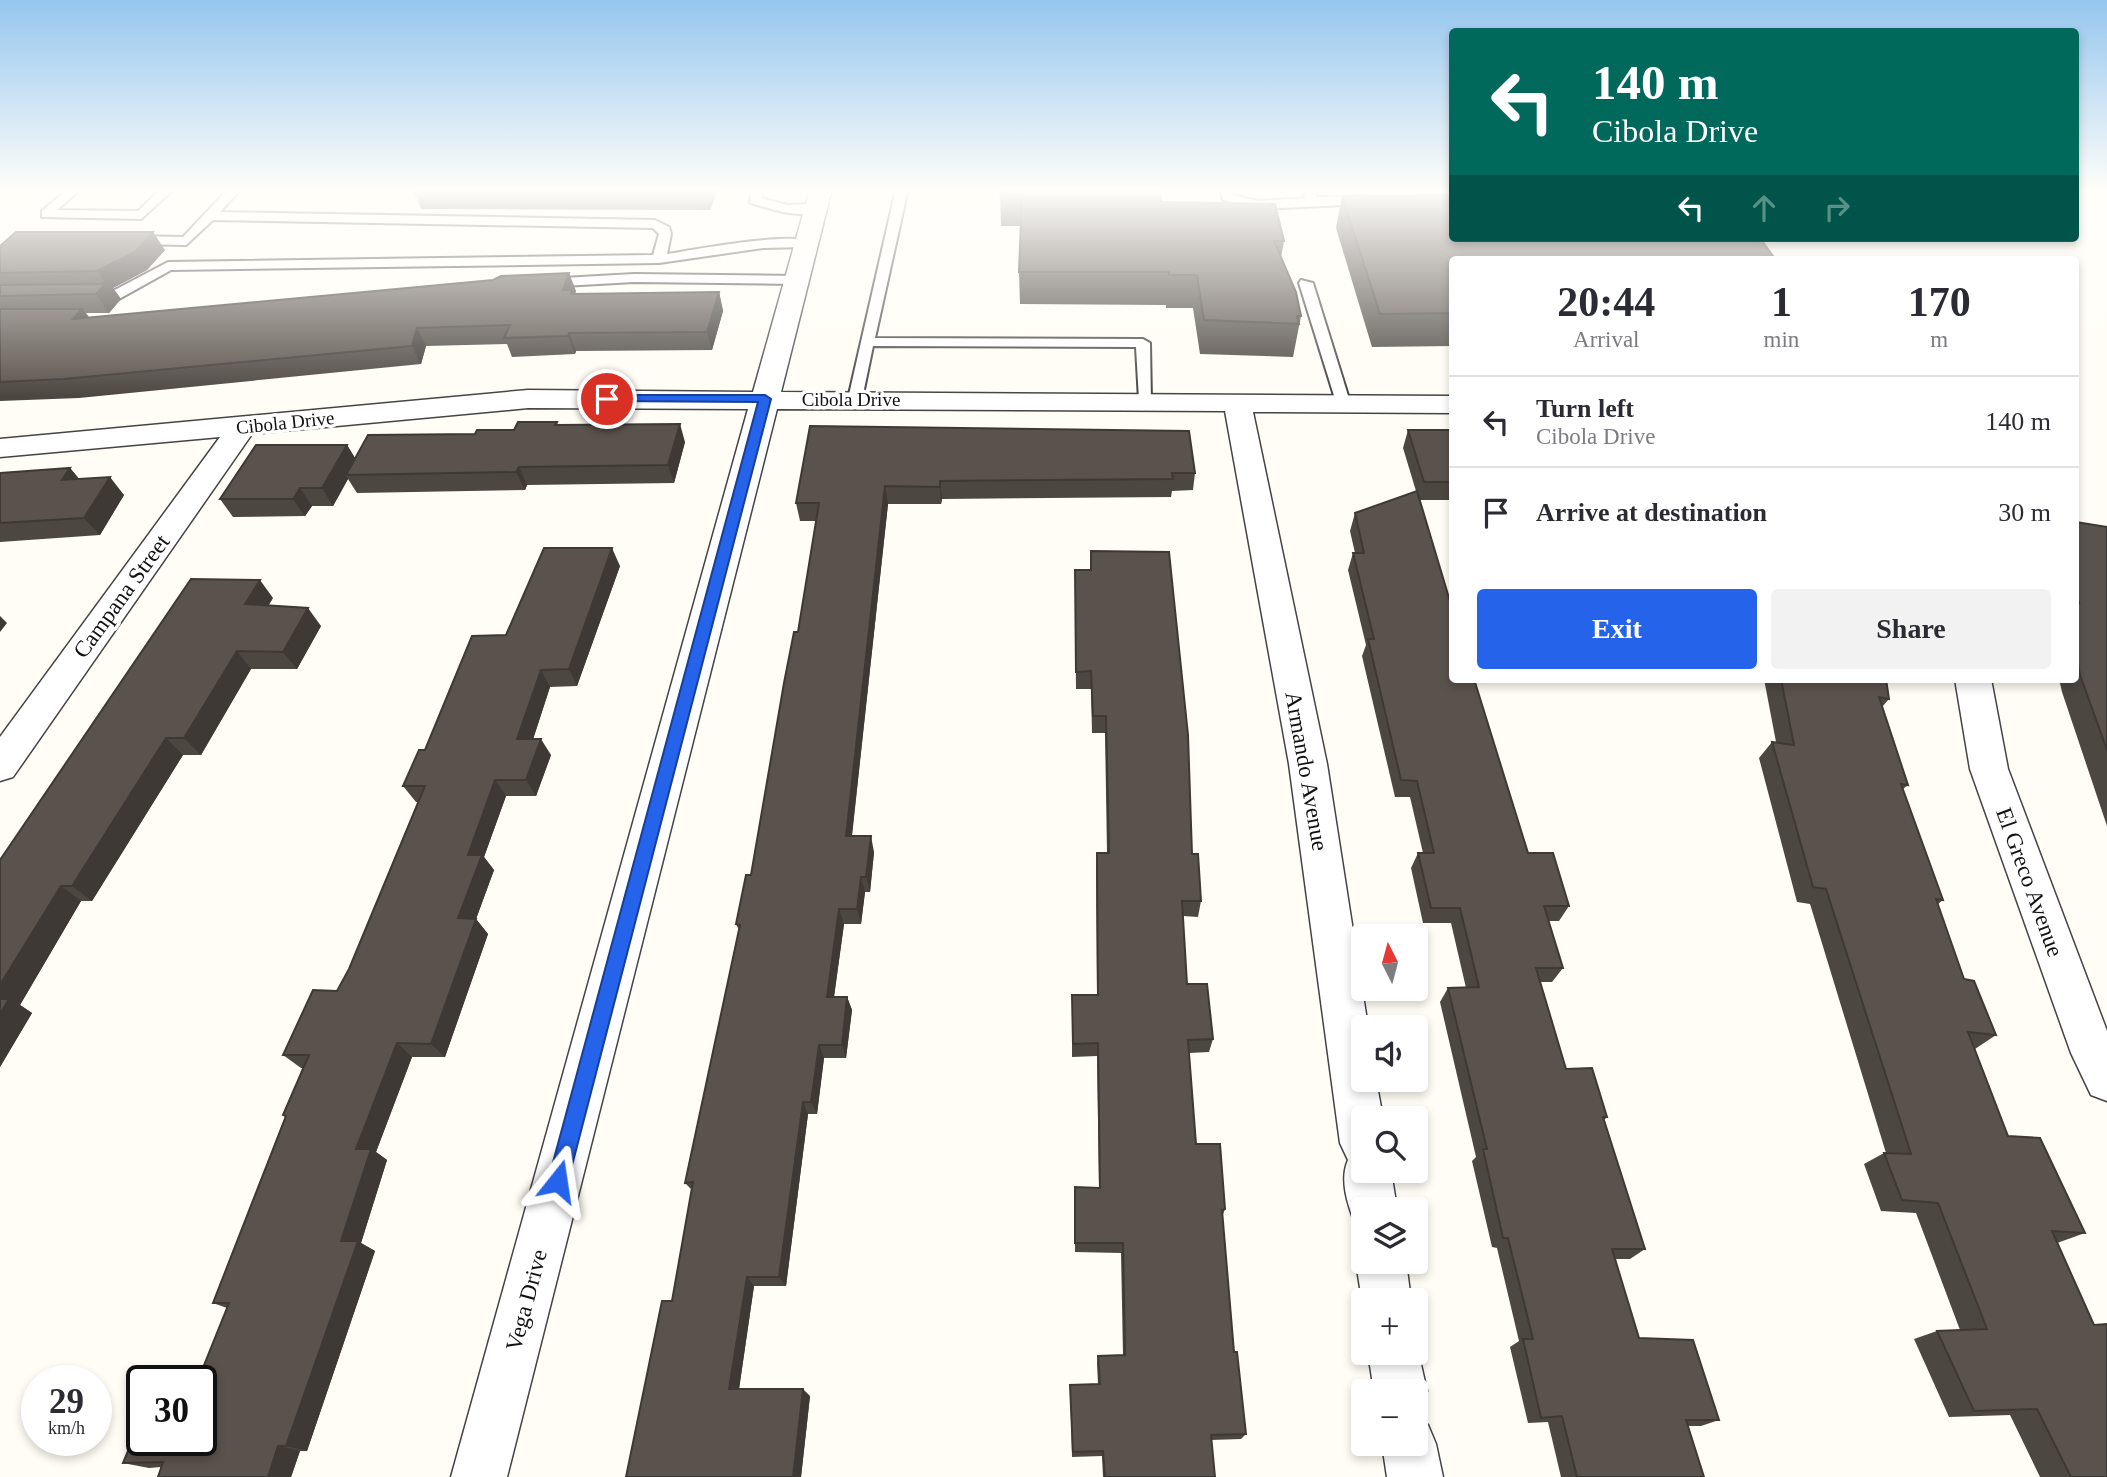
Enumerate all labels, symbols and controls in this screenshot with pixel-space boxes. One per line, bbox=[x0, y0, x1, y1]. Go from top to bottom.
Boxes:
text: 140 m bbox=[1592, 55, 1719, 110]
icon: left bbox=[1477, 56, 1568, 147]
text: Cibola Drive bbox=[1592, 113, 1758, 149]
icon: left bbox=[1672, 189, 1710, 227]
icon: ahead bbox=[1745, 189, 1783, 227]
icon: right bbox=[1818, 189, 1856, 227]
text: 20:44 bbox=[1557, 279, 1655, 325]
text: 1 bbox=[1771, 279, 1792, 325]
text: 170 bbox=[1908, 279, 1971, 325]
text: Arrival bbox=[1573, 327, 1640, 352]
text: min bbox=[1764, 327, 1799, 352]
text: m bbox=[1930, 327, 1948, 352]
pin bbox=[577, 369, 637, 429]
icon: arrive bbox=[588, 380, 626, 418]
street label: Cibola Drive bbox=[802, 389, 900, 410]
text: Turn left bbox=[1536, 394, 1634, 423]
icon: left bbox=[1477, 403, 1515, 441]
street label: Cibola Drive bbox=[235, 407, 335, 438]
text: 140 m bbox=[1985, 407, 2051, 436]
text: Cibola Drive bbox=[1536, 424, 1655, 449]
icon: arrive bbox=[1477, 494, 1515, 532]
text: Arrive at destination bbox=[1536, 498, 1767, 527]
text: 30 m bbox=[1998, 498, 2051, 527]
street label: Campana Street bbox=[68, 529, 175, 663]
button: Exit bbox=[1477, 589, 1757, 669]
button: Share bbox=[1771, 589, 2051, 669]
street label: Armando Avenue bbox=[1280, 690, 1333, 853]
street label: El Greco Avenue bbox=[1991, 804, 2068, 960]
north arrow bbox=[1351, 924, 1428, 1001]
map controls bbox=[1351, 924, 1428, 1456]
button: sound bbox=[1351, 1015, 1428, 1092]
button: search bbox=[1351, 1106, 1428, 1183]
position arrow bbox=[521, 1144, 595, 1218]
button: layers bbox=[1351, 1197, 1428, 1274]
street label: Vega Drive bbox=[501, 1247, 552, 1354]
button: + bbox=[1351, 1288, 1428, 1365]
speed limit sign: 30 bbox=[126, 1365, 217, 1456]
button: − bbox=[1351, 1379, 1428, 1456]
text: 29 bbox=[49, 1382, 84, 1421]
text: km/h bbox=[48, 1418, 85, 1438]

